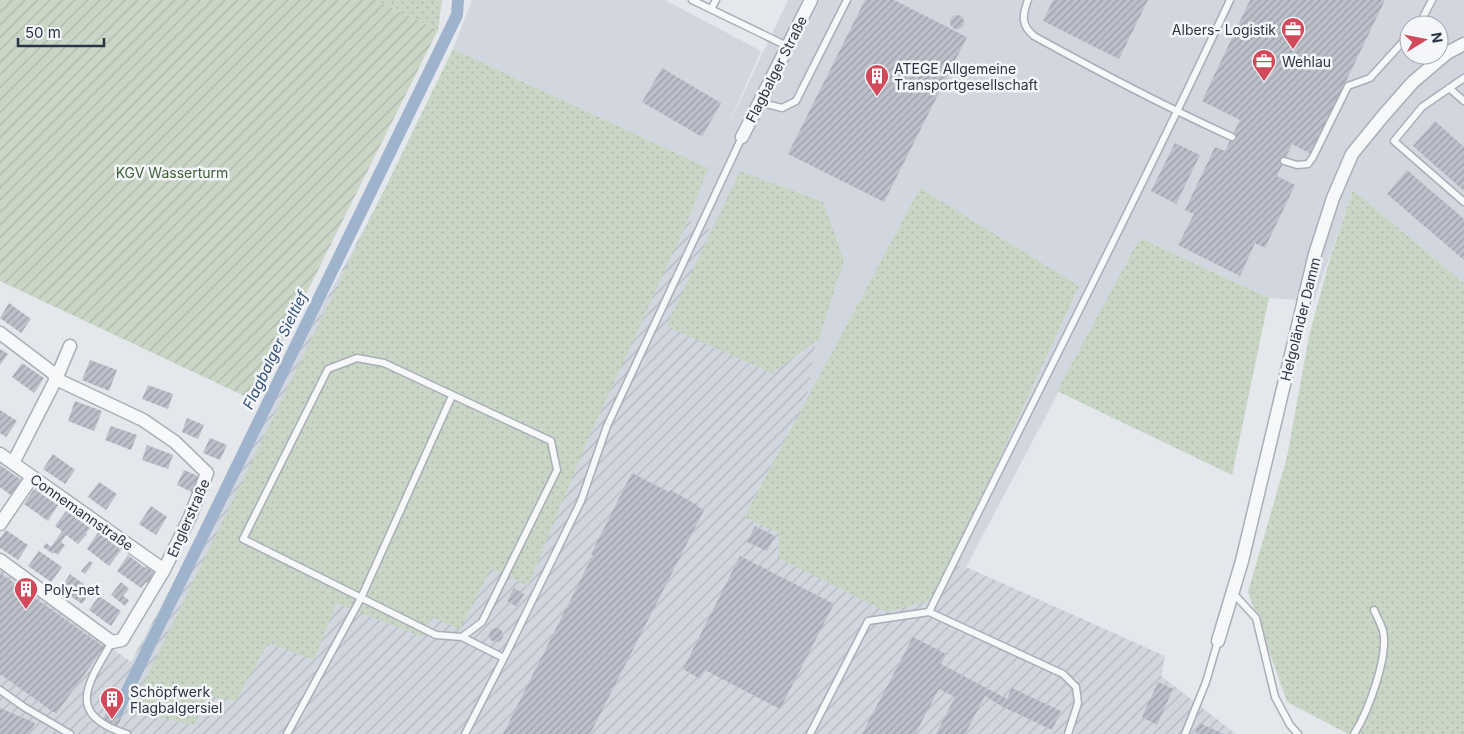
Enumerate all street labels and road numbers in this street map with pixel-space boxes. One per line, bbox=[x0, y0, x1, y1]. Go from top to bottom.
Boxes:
street label: Flagbalger Straße bbox=[742, 13, 810, 125]
street label: Helgoländer Damm bbox=[1276, 255, 1324, 383]
street label: Connemannstraße bbox=[27, 470, 137, 554]
street label: Englerstraße bbox=[163, 476, 213, 560]

